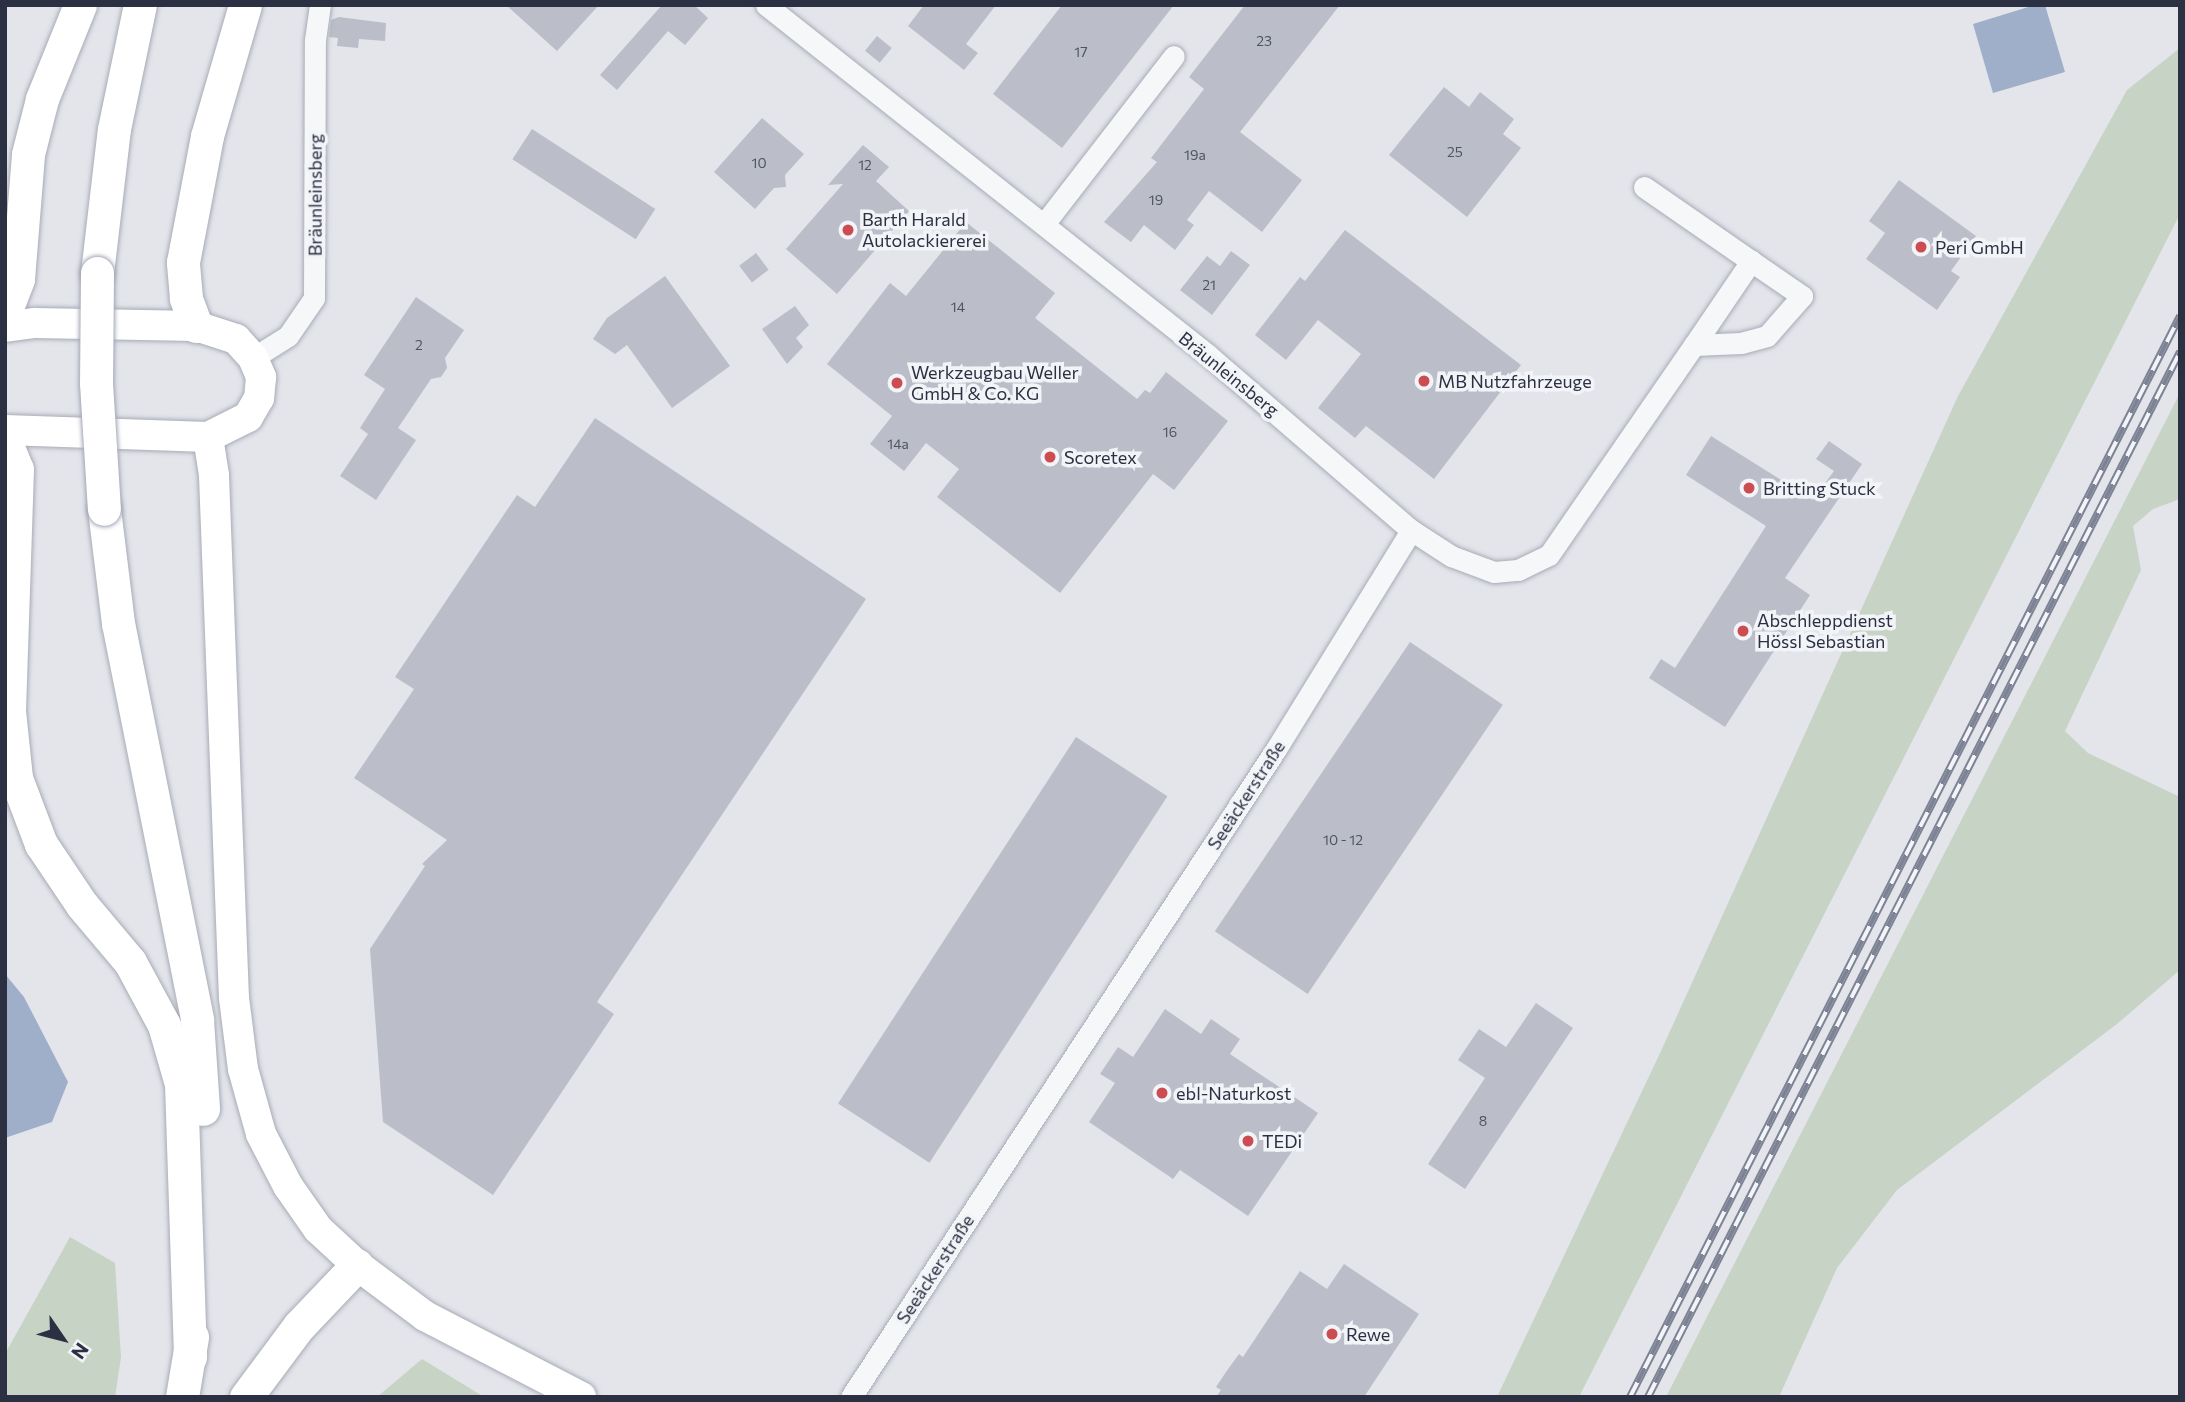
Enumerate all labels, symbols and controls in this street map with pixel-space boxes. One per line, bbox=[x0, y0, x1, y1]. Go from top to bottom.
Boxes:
house number: 23 bbox=[1256, 33, 1272, 49]
house number: 17 bbox=[1074, 44, 1088, 60]
street label: Bräunleinsberg bbox=[304, 134, 326, 256]
house number: 25 bbox=[1447, 144, 1463, 160]
house number: 19a bbox=[1184, 147, 1206, 163]
house number: 10 bbox=[751, 155, 767, 171]
house number: 12 bbox=[858, 157, 872, 173]
house number: 19 bbox=[1149, 192, 1163, 208]
place label: Barth Harald Autolackiererei bbox=[862, 209, 986, 252]
marker: Barth Harald Autolackiererei bbox=[840, 222, 856, 238]
place label: Peri GmbH bbox=[1935, 236, 2024, 258]
marker: Peri GmbH bbox=[1913, 239, 1929, 255]
house number: 21 bbox=[1202, 277, 1216, 293]
house number: 14 bbox=[951, 299, 965, 315]
street label: Bräunleinsberg bbox=[1175, 327, 1283, 421]
house number: 2 bbox=[415, 337, 423, 353]
place label: Werkzeugbau Weller GmbH & Co. KG bbox=[911, 362, 1079, 404]
place label: MB Nutzfahrzeuge bbox=[1438, 370, 1592, 392]
marker: MB Nutzfahrzeuge bbox=[1416, 373, 1432, 389]
marker: Werkzeugbau Weller GmbH & Co. KG bbox=[889, 375, 905, 391]
house number: 16 bbox=[1163, 424, 1177, 440]
house number: 14a bbox=[887, 436, 909, 452]
place label: Scoretex bbox=[1064, 446, 1137, 468]
marker: Scoretex bbox=[1042, 449, 1058, 465]
place label: Britting Stuck bbox=[1763, 477, 1876, 499]
marker: Britting Stuck bbox=[1741, 480, 1757, 496]
place label: Abschleppdienst Hössl Sebastian bbox=[1757, 610, 1893, 652]
marker: Abschleppdienst Hössl Sebastian bbox=[1735, 623, 1751, 639]
street label: Seeäckerstraße bbox=[1203, 736, 1289, 854]
house number: 10 - 12 bbox=[1323, 832, 1363, 848]
place label: ebl-Naturkost bbox=[1176, 1082, 1291, 1104]
marker: ebl-Naturkost bbox=[1154, 1085, 1170, 1101]
house number: 8 bbox=[1479, 1113, 1487, 1129]
place label: TEDi bbox=[1262, 1130, 1302, 1152]
marker: TEDi bbox=[1240, 1133, 1256, 1149]
street label: Seeäckerstraße bbox=[892, 1210, 978, 1328]
north arrow bbox=[28, 1304, 98, 1374]
place label: Rewe bbox=[1346, 1323, 1390, 1345]
marker: Rewe bbox=[1324, 1326, 1340, 1342]
text: N bbox=[67, 1339, 94, 1364]

